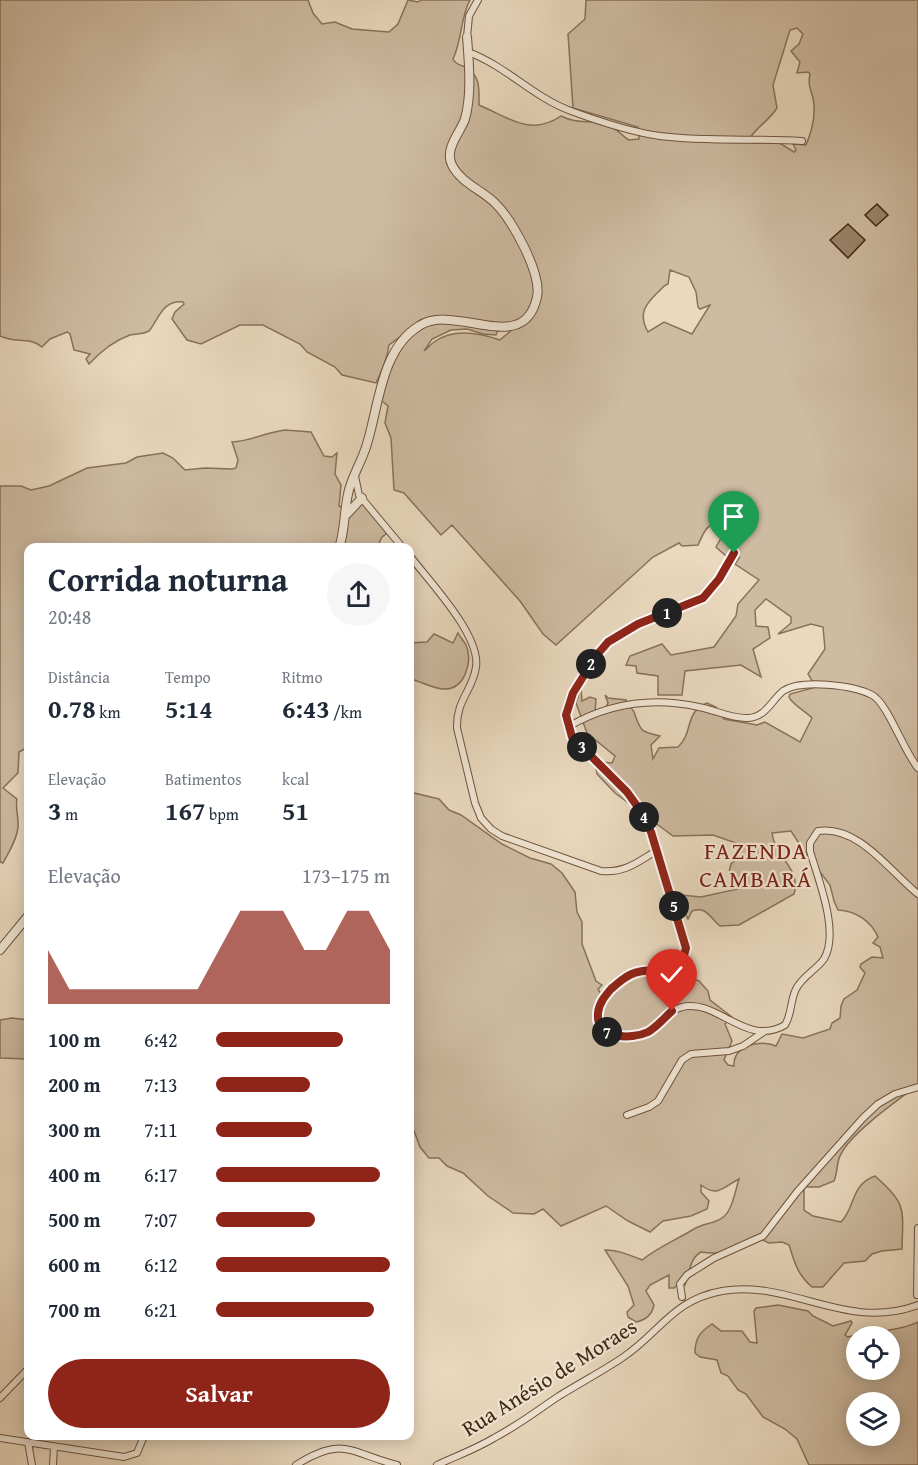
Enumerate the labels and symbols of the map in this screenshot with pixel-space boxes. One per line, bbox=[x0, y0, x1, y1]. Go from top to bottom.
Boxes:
pin bbox=[708, 491, 759, 553]
pin: 1 bbox=[652, 598, 682, 628]
pin: 2 bbox=[576, 649, 606, 679]
pin: 3 bbox=[567, 732, 597, 762]
pin: 4 bbox=[629, 802, 659, 832]
district label: FAZENDA CAMBARÁ bbox=[699, 833, 813, 896]
pin: 5 bbox=[659, 891, 689, 921]
pin bbox=[646, 949, 697, 1011]
pin: 7 bbox=[592, 1017, 622, 1047]
street label: Rua Anésio de Moraes bbox=[455, 1310, 643, 1444]

